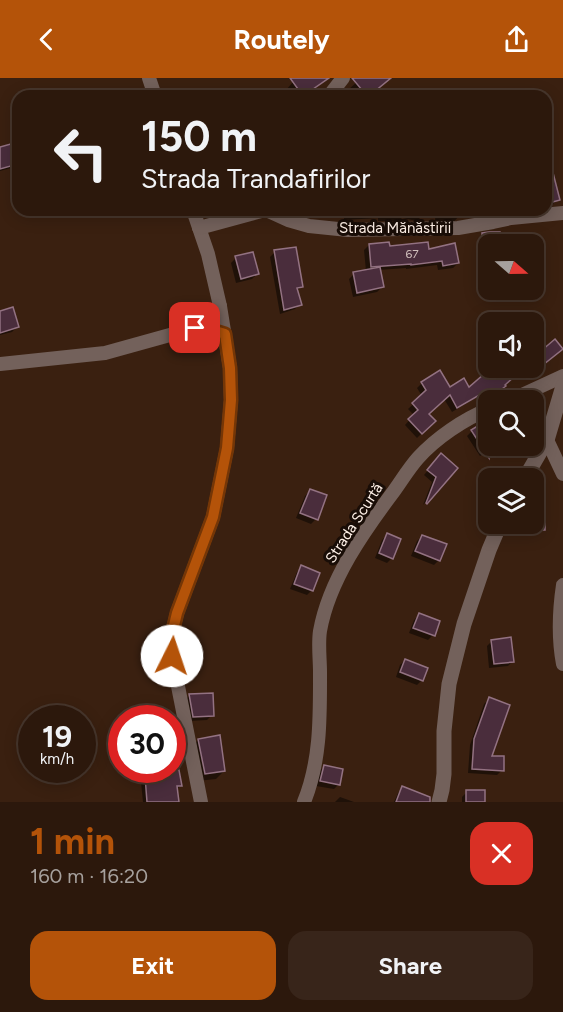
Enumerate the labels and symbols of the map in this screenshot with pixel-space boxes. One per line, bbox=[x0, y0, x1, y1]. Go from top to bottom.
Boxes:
street label: Strada Mănăstirii bbox=[339, 219, 451, 237]
north arrow bbox=[478, 234, 544, 300]
house number: 67 bbox=[405, 247, 419, 261]
pin bbox=[169, 302, 220, 353]
street label: Strada Scurtă bbox=[321, 480, 387, 566]
position arrow bbox=[140, 624, 204, 688]
speed limit sign: 30 bbox=[108, 705, 186, 783]

